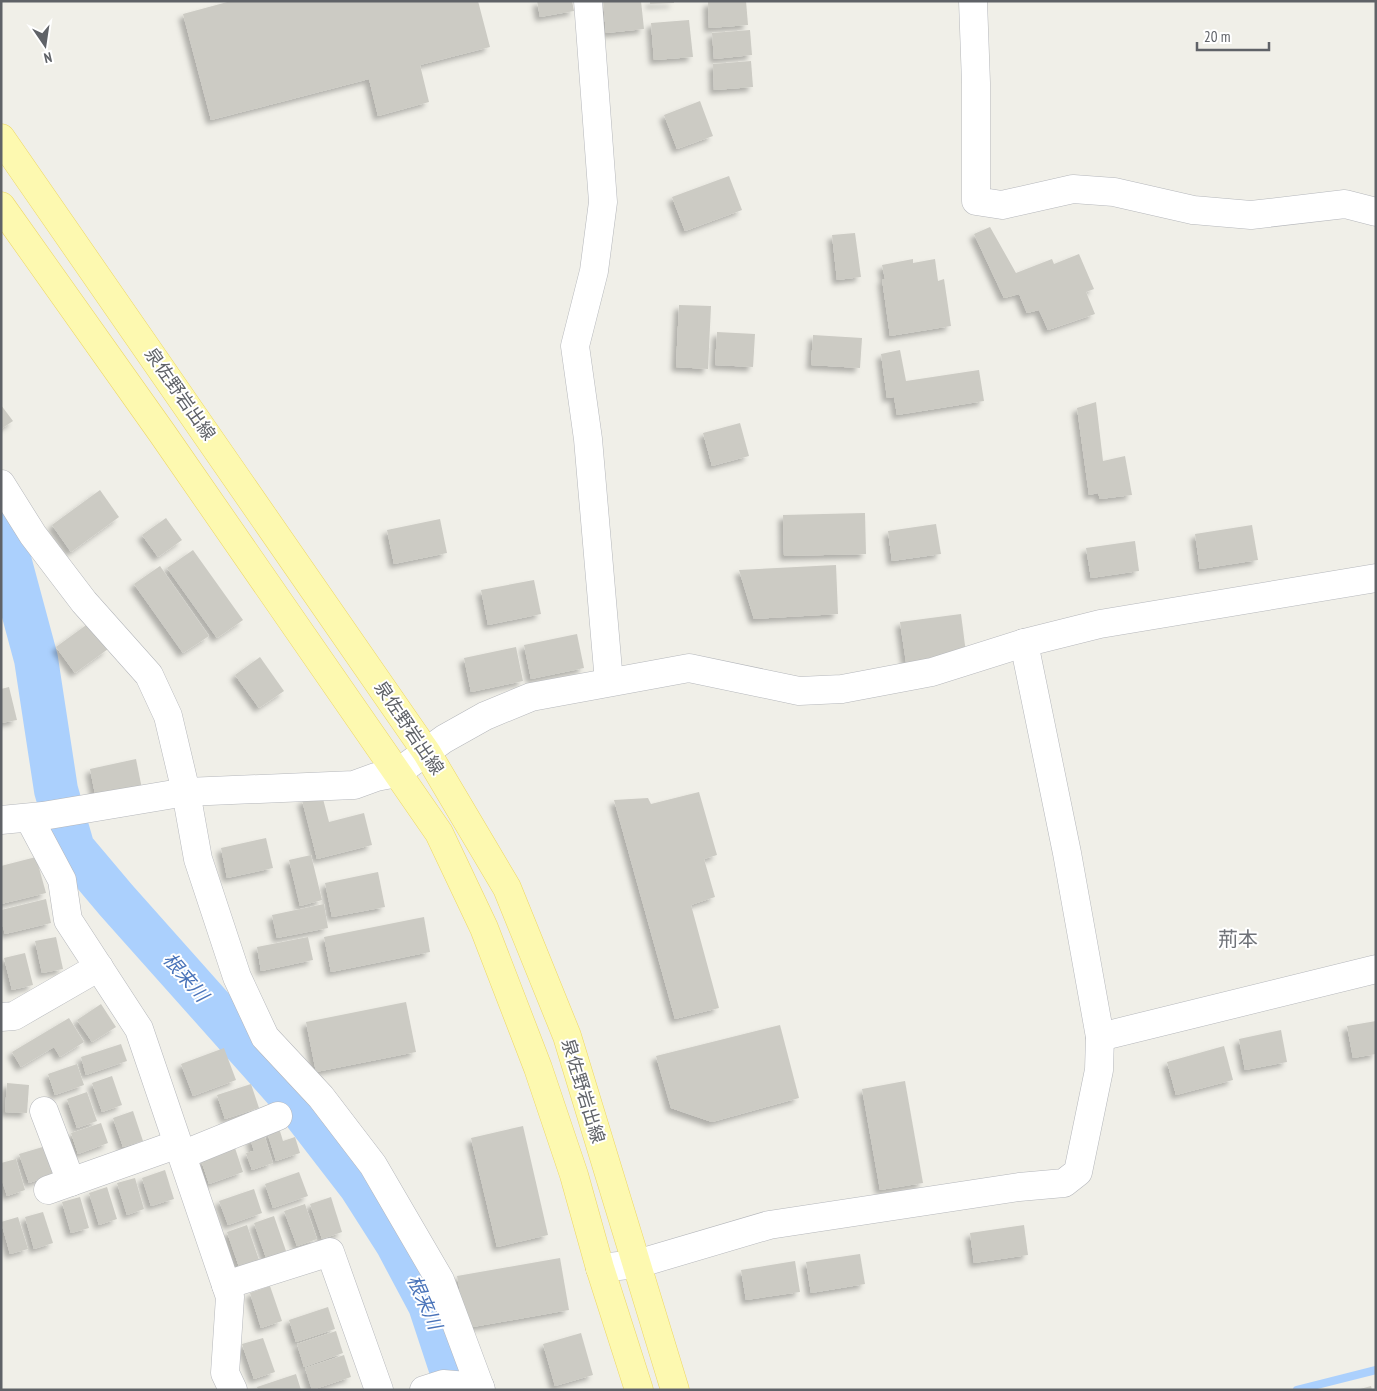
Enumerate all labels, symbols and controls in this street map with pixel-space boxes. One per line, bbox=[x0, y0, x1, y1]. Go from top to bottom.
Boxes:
north arrow bbox=[20, 20, 70, 70]
scale bar bbox=[1197, 20, 1270, 52]
text: 20 m bbox=[1204, 27, 1230, 46]
text: N bbox=[42, 48, 54, 67]
street label: 泉佐野岩出線 bbox=[140, 343, 221, 445]
street label: 泉佐野岩出線 bbox=[370, 677, 449, 779]
district label: 荊本 bbox=[1218, 926, 1258, 952]
water label: 根来川 bbox=[158, 948, 215, 1008]
street label: 泉佐野岩出線 bbox=[557, 1036, 610, 1146]
water label: 根来川 bbox=[402, 1271, 448, 1335]

